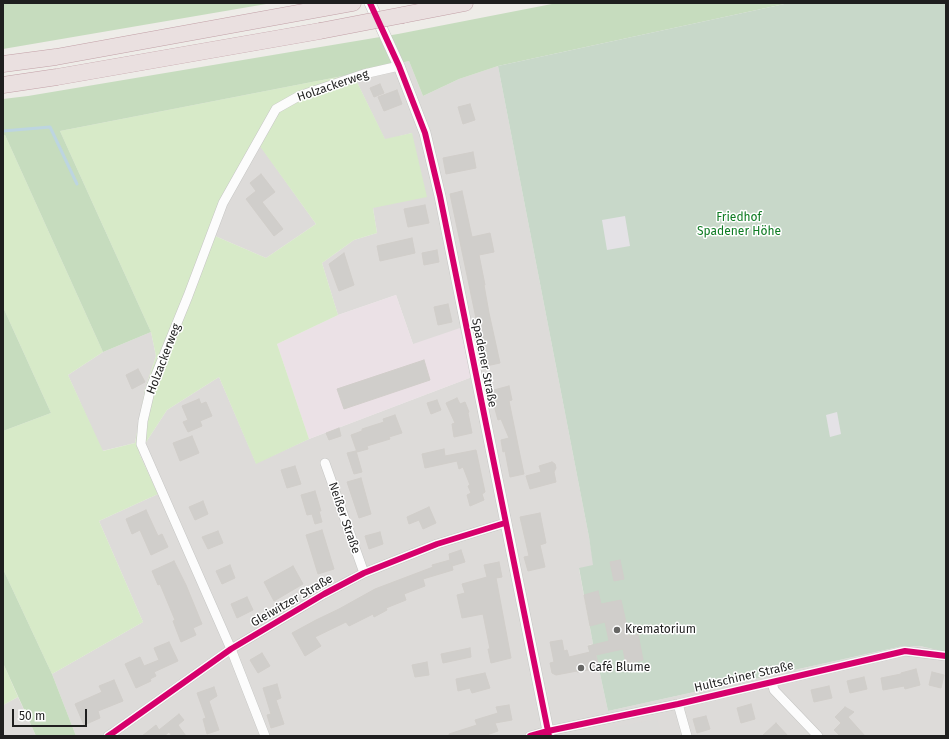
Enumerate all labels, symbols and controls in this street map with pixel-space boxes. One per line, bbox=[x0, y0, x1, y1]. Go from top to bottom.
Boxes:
street label: Holzackerweg bbox=[295, 67, 371, 105]
park label: Friedhof Spadener Höhe bbox=[697, 211, 781, 239]
street label: Spadener Straße bbox=[468, 317, 500, 409]
street label: Holzackerweg bbox=[144, 322, 184, 396]
street label: Neißer Straße bbox=[325, 480, 363, 556]
street label: Gleiwitzer Straße bbox=[249, 572, 335, 630]
place label: Krematorium bbox=[625, 623, 696, 637]
marker: Krematorium bbox=[612, 625, 622, 635]
street label: Hultschiner Straße bbox=[693, 659, 795, 695]
place label: Café Blume bbox=[589, 661, 650, 675]
marker: Café Blume bbox=[576, 663, 586, 673]
scale bar bbox=[14, 701, 89, 727]
text: 50 m bbox=[19, 709, 45, 723]

